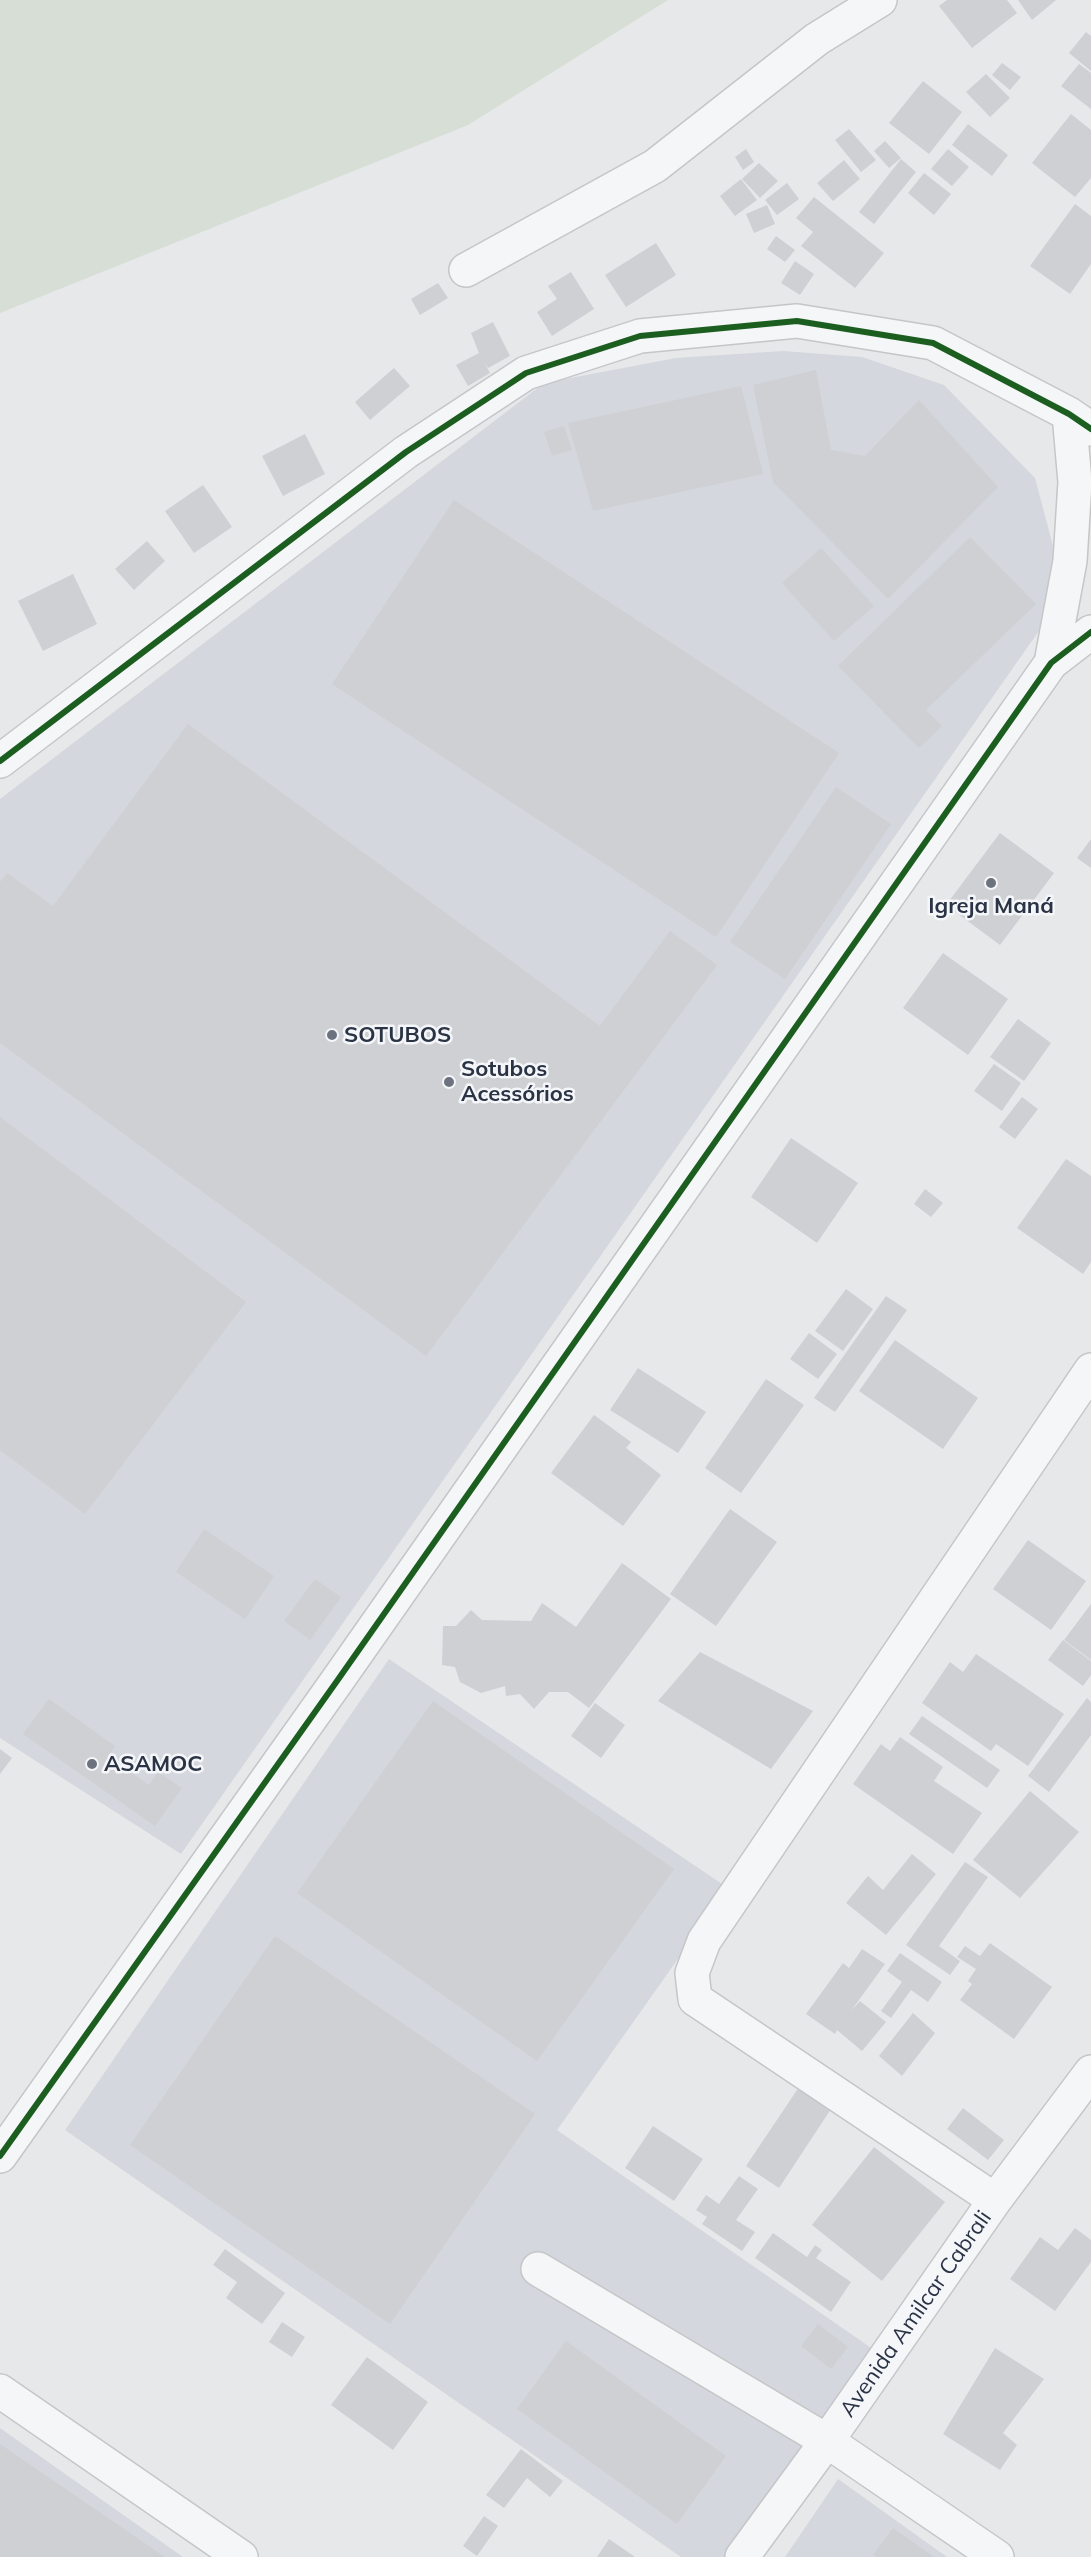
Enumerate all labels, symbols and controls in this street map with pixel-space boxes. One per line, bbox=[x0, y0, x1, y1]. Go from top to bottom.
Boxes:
marker: Igreja Maná bbox=[984, 876, 998, 890]
place label: Igreja Maná bbox=[928, 893, 1054, 919]
place label: SOTUBOS bbox=[344, 1022, 451, 1048]
marker: SOTUBOS bbox=[325, 1028, 339, 1042]
place label: Sotubos Acessórios bbox=[461, 1056, 574, 1108]
marker: Sotubos Acessórios bbox=[442, 1075, 456, 1089]
place label: ASAMOC bbox=[104, 1751, 202, 1777]
marker: ASAMOC bbox=[85, 1757, 99, 1771]
street label: Avenida Amilcar Cabrali bbox=[835, 2206, 997, 2422]

